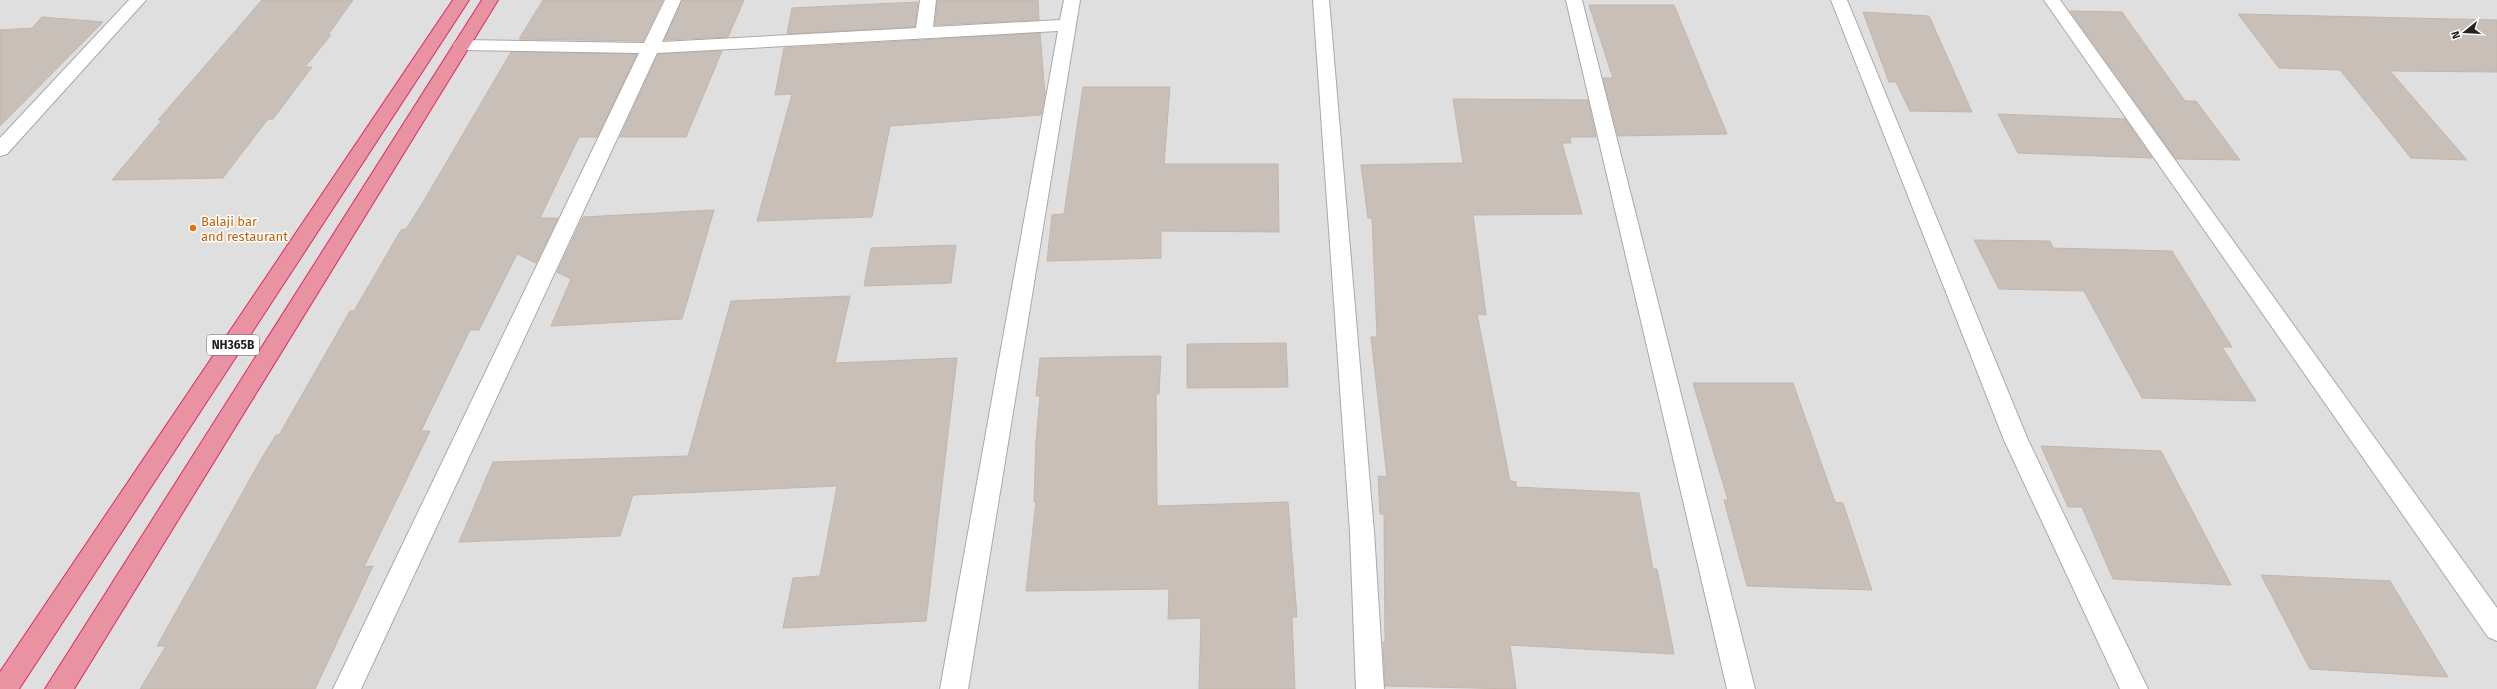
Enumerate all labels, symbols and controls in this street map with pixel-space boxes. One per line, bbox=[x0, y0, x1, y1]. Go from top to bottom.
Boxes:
north arrow bbox=[2445, 12, 2485, 52]
text: N bbox=[2449, 29, 2463, 40]
place label: Balaji bar and restaurant bbox=[201, 214, 288, 244]
marker: Balaji bar and restaurant bbox=[188, 223, 198, 233]
road number: NH365B bbox=[207, 335, 259, 355]

